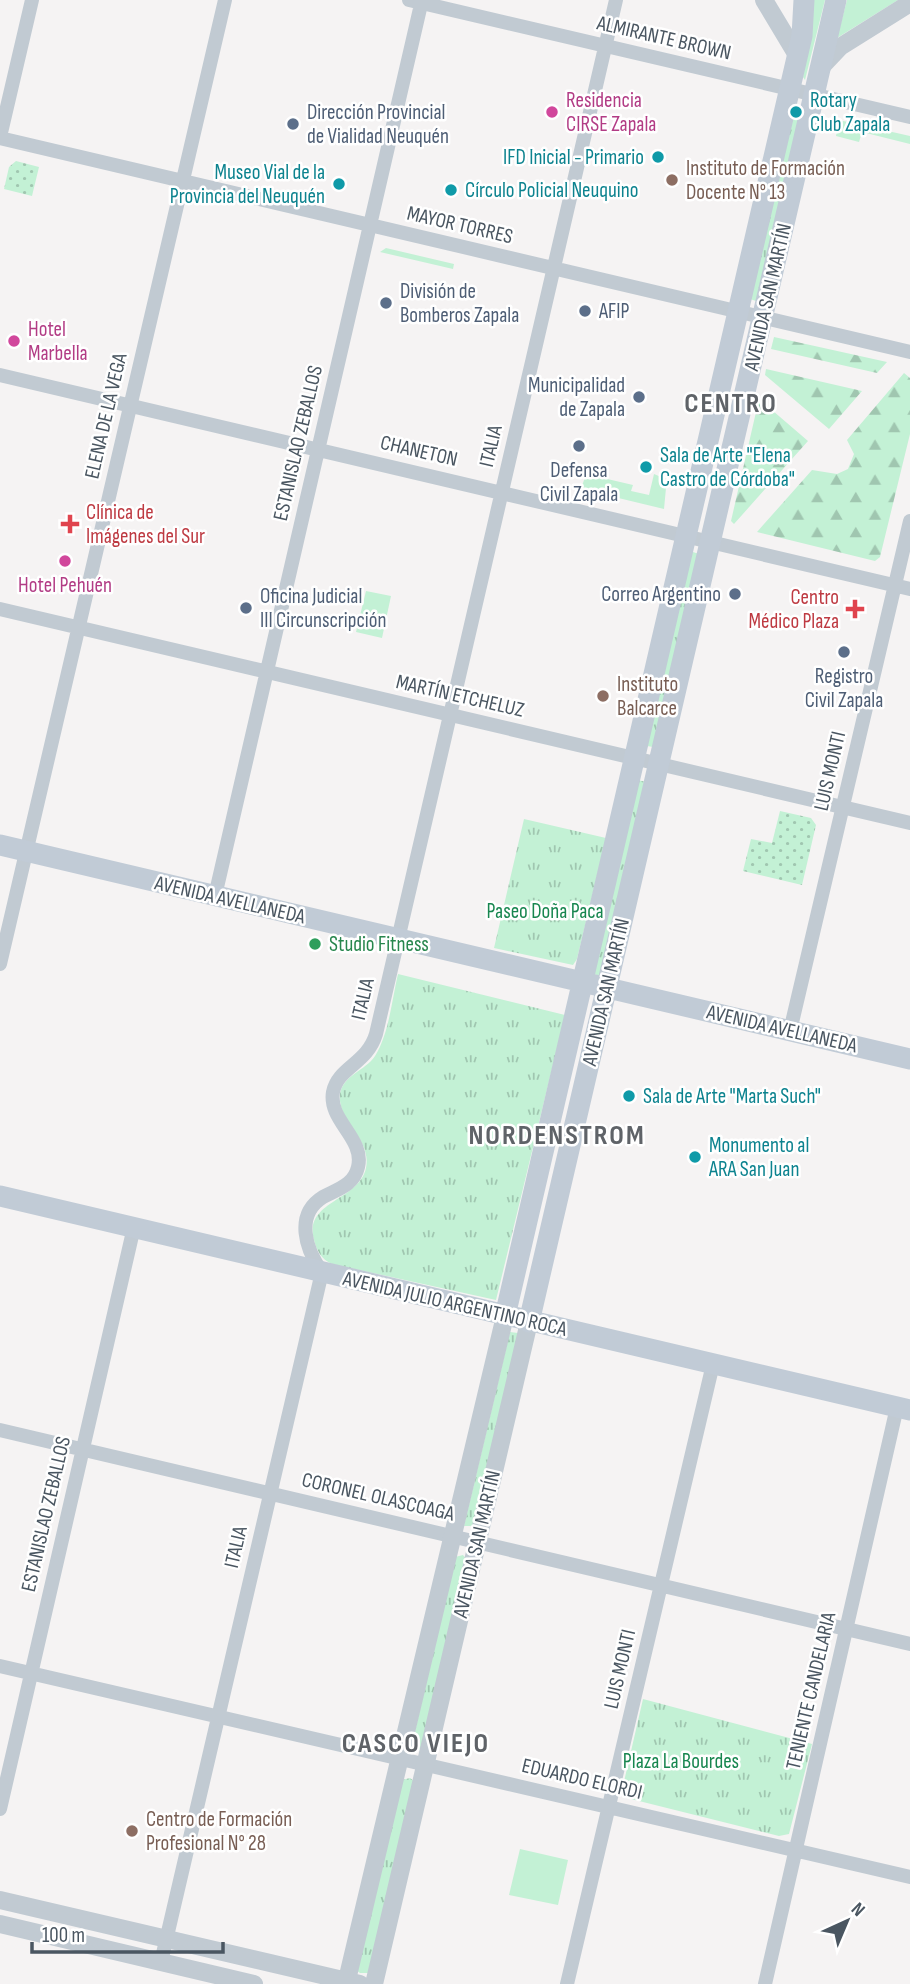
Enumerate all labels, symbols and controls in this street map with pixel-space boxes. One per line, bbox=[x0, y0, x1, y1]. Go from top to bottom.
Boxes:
street label: ALMIRANTE BROWN bbox=[594, 10, 733, 66]
place label: Residencia CIRSE Zapala bbox=[566, 88, 656, 137]
place label: Rotary Club Zapala bbox=[810, 88, 890, 137]
place label: Dirección Provincial de Vialidad Neuquén bbox=[307, 100, 449, 149]
marker: Residencia CIRSE Zapala bbox=[544, 104, 560, 120]
marker: Rotary Club Zapala bbox=[788, 104, 804, 120]
marker: Dirección Provincial de Vialidad Neuquén bbox=[285, 116, 301, 132]
place label: IFD Inicial - Primario bbox=[503, 145, 644, 170]
marker: IFD Inicial - Primario bbox=[650, 149, 666, 165]
place label: Instituto de Formación Docente N° 13 bbox=[686, 156, 845, 205]
place label: Museo Vial de la Provincia del Neuquén bbox=[170, 160, 325, 209]
marker: Instituto de Formación Docente N° 13 bbox=[664, 172, 680, 188]
marker: Museo Vial de la Provincia del Neuquén bbox=[331, 176, 347, 192]
place label: Círculo Policial Neuquino bbox=[465, 178, 638, 203]
marker: Círculo Policial Neuquino bbox=[443, 182, 459, 198]
street label: MAYOR TORRES bbox=[405, 201, 515, 249]
street label: AVENIDA SAN MARTÍN bbox=[739, 221, 797, 374]
place label: División de Bomberos Zapala bbox=[400, 279, 519, 328]
marker: División de Bomberos Zapala bbox=[378, 295, 394, 311]
place label: AFIP bbox=[598, 299, 630, 324]
marker: AFIP bbox=[577, 303, 593, 319]
place label: Hotel Marbella bbox=[28, 317, 88, 366]
marker: Hotel Marbella bbox=[6, 333, 22, 349]
street label: ELENA DE LA VEGA bbox=[79, 350, 133, 481]
street label: ESTANISLAO ZEBALLOS bbox=[268, 363, 328, 523]
place label: Municipalidad de Zapala bbox=[528, 373, 625, 422]
district label: CENTRO bbox=[684, 387, 778, 420]
marker: Municipalidad de Zapala bbox=[631, 389, 647, 405]
street label: ITALIA bbox=[474, 422, 508, 469]
street label: CHANETON bbox=[378, 430, 460, 472]
marker: Defensa Civil Zapala bbox=[571, 438, 587, 454]
place label: Sala de Arte "Elena Castro de Córdoba" bbox=[660, 443, 795, 492]
place label: Defensa Civil Zapala bbox=[540, 458, 618, 507]
marker: Sala de Arte "Elena Castro de Córdoba" bbox=[638, 459, 654, 475]
place label: Clínica de Imágenes del Sur bbox=[86, 500, 205, 549]
marker: Clínica de Imágenes del Sur bbox=[60, 514, 80, 534]
marker: Hotel Pehuén bbox=[57, 553, 73, 569]
place label: Hotel Pehuén bbox=[18, 573, 112, 598]
place label: Correo Argentino bbox=[601, 582, 721, 607]
place label: Oficina Judicial III Circunscripción bbox=[260, 584, 386, 633]
place label: Centro Médico Plaza bbox=[749, 585, 839, 634]
marker: Correo Argentino bbox=[727, 586, 743, 602]
marker: Centro Médico Plaza bbox=[845, 599, 865, 619]
marker: Oficina Judicial III Circunscripción bbox=[238, 600, 254, 616]
marker: Registro Civil Zapala bbox=[836, 644, 852, 660]
place label: Registro Civil Zapala bbox=[805, 664, 883, 713]
street label: MARTÍN ETCHELUZ bbox=[394, 669, 527, 723]
place label: Instituto Balcarce bbox=[617, 672, 678, 721]
marker: Instituto Balcarce bbox=[595, 688, 611, 704]
street label: LUIS MONTI bbox=[809, 729, 851, 813]
street label: AVENIDA AVELLANEDA bbox=[151, 870, 309, 930]
park label: Paseo Doña Paca bbox=[486, 899, 604, 924]
street label: AVENIDA SAN MARTÍN bbox=[577, 916, 635, 1069]
place label: Studio Fitness bbox=[329, 932, 429, 957]
marker: Studio Fitness bbox=[307, 936, 323, 952]
street label: ITALIA bbox=[346, 975, 380, 1022]
street label: AVENIDA AVELLANEDA bbox=[703, 999, 861, 1059]
place label: Sala de Arte "Marta Such" bbox=[643, 1084, 821, 1109]
marker: Sala de Arte "Marta Such" bbox=[621, 1088, 637, 1104]
district label: NORDENSTROM bbox=[468, 1119, 646, 1152]
place label: Monumento al ARA San Juan bbox=[708, 1133, 809, 1182]
marker: Monumento al ARA San Juan bbox=[687, 1149, 703, 1165]
street label: AVENIDA JULIO ARGENTINO ROCA bbox=[340, 1266, 570, 1342]
street label: ESTANISLAO ZEBALLOS bbox=[16, 1434, 76, 1594]
street label: CORONEL OLASCOAGA bbox=[299, 1467, 458, 1527]
street label: AVENIDA SAN MARTÍN bbox=[448, 1468, 506, 1621]
street label: ITALIA bbox=[219, 1523, 253, 1570]
street label: TENIENTE CANDELARIA bbox=[781, 1609, 841, 1772]
street label: LUIS MONTI bbox=[599, 1627, 641, 1711]
district label: CASCO VIEJO bbox=[342, 1727, 490, 1760]
park label: Plaza La Bourdes bbox=[623, 1749, 739, 1774]
street label: EDUARDO ELORDI bbox=[519, 1753, 645, 1805]
place label: Centro de Formación Profesional N° 28 bbox=[146, 1807, 292, 1856]
marker: Centro de Formación Profesional N° 28 bbox=[124, 1823, 140, 1839]
north arrow bbox=[812, 1886, 882, 1956]
text: N bbox=[846, 1898, 869, 1922]
scale bar bbox=[32, 1910, 222, 1954]
text: 100 m bbox=[42, 1923, 85, 1948]

